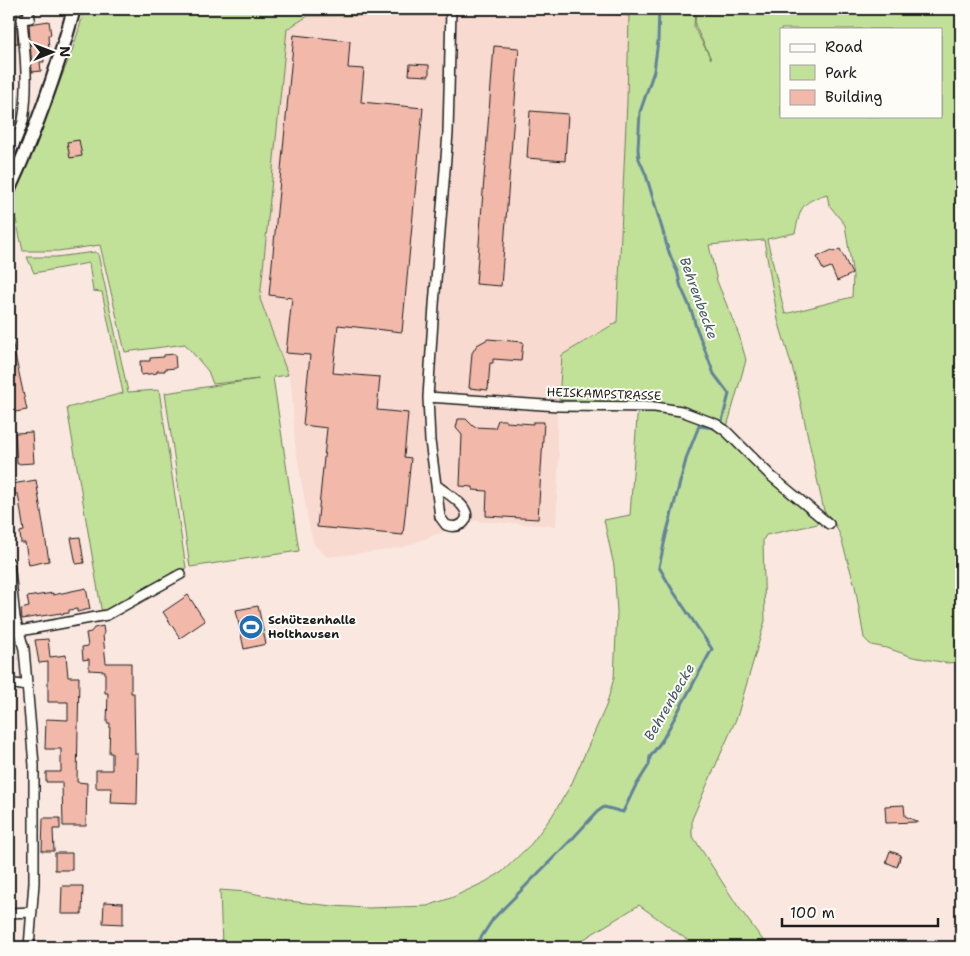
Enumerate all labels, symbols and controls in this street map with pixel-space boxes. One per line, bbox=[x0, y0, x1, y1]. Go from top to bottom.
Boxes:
north arrow bbox=[28, 28, 78, 78]
legend bbox=[780, 28, 942, 118]
text: Road bbox=[825, 37, 863, 57]
text: N bbox=[56, 46, 74, 57]
text: Park bbox=[825, 63, 857, 83]
text: Building bbox=[825, 87, 882, 107]
water label: Behrenbecke bbox=[676, 254, 722, 342]
street label: HEISKAMPSTRASSE bbox=[546, 384, 662, 404]
place label: Schützenhalle Holthausen bbox=[268, 612, 356, 642]
sports icon: Schützenhalle Holthausen bbox=[238, 614, 264, 640]
water label: Behrenbecke bbox=[640, 660, 698, 744]
scale bar bbox=[782, 896, 939, 928]
text: 100 m bbox=[790, 903, 835, 923]

